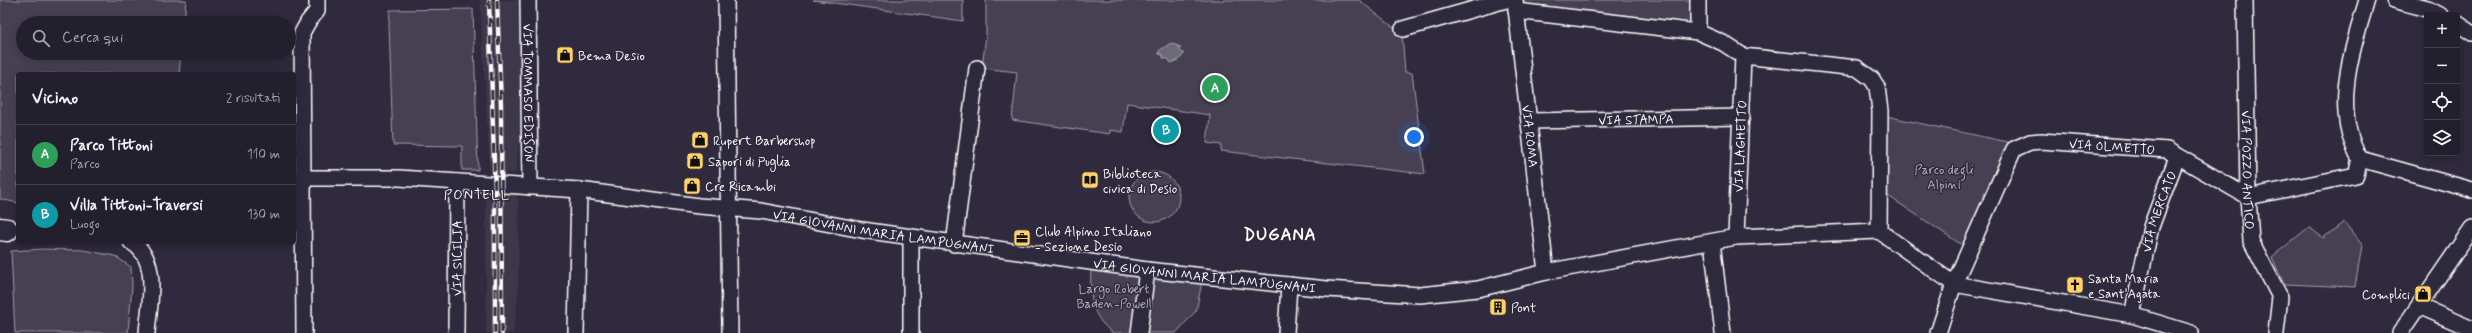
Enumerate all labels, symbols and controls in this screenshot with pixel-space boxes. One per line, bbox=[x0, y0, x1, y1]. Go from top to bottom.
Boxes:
map controls bbox=[2424, 12, 2460, 156]
button: + bbox=[2424, 12, 2460, 48]
search box bbox=[16, 16, 296, 60]
street label: VIA TOMMASO EDISON bbox=[518, 24, 537, 163]
icon: search bbox=[30, 27, 52, 49]
text: Cerca qui bbox=[62, 28, 123, 48]
shop icon: Bema Desio bbox=[555, 45, 575, 65]
place label: Bema Desio bbox=[578, 48, 645, 65]
button: − bbox=[2424, 48, 2460, 84]
pin: A bbox=[1202, 73, 1228, 103]
button: locate bbox=[2424, 84, 2460, 120]
text: Vicino bbox=[32, 87, 78, 109]
text: 2 risultati bbox=[226, 90, 280, 107]
street label: VIA LAGHETTO bbox=[1731, 100, 1751, 192]
street label: VIA ROMA bbox=[1517, 104, 1541, 169]
street label: VIA POZZO ANTICO bbox=[2237, 110, 2257, 230]
street label: VIA STAMPA bbox=[1598, 111, 1674, 130]
pin: B bbox=[1153, 115, 1179, 145]
button: layers bbox=[2424, 120, 2460, 156]
your location bbox=[1404, 127, 1424, 147]
shop icon: Rupert Barbershop bbox=[690, 130, 710, 150]
place label: Rupert Barbershop bbox=[713, 133, 816, 150]
text: Parco Tittoni bbox=[70, 136, 153, 156]
street label: VIA OLMETTO bbox=[2068, 136, 2156, 159]
text: A bbox=[41, 146, 49, 163]
text: 110 m bbox=[247, 146, 280, 163]
shop icon: Sapori di Puglia bbox=[685, 151, 705, 171]
place label: Sapori di Puglia bbox=[708, 154, 791, 172]
text: Parco bbox=[70, 156, 100, 173]
park label: Parco degli Alpini bbox=[1914, 162, 1974, 194]
place label: Biblioteca civica di Desio bbox=[1103, 166, 1178, 198]
street label: VIA MERCATO bbox=[2139, 169, 2181, 254]
library icon: Biblioteca civica di Desio bbox=[1080, 170, 1100, 190]
shop icon: Cre Ricambi bbox=[682, 176, 702, 196]
place label: Cre Ricambi bbox=[705, 179, 776, 196]
district label: PONTELL bbox=[444, 186, 510, 204]
text: Villa Tittoni-Traversi bbox=[70, 196, 203, 216]
text: B bbox=[41, 206, 49, 223]
text: 130 m bbox=[247, 206, 280, 223]
street label: VIA GIOVANNI MARIA LAMPUGNANI bbox=[771, 206, 995, 258]
text: Luogo bbox=[70, 216, 100, 233]
street label: VIA SICILIA bbox=[449, 220, 467, 296]
place label: Club Alpino Italiano - Sezione Desio bbox=[1035, 224, 1151, 256]
district label: DUGANA bbox=[1243, 224, 1317, 246]
office icon: Club Alpino Italiano - Sezione Desio bbox=[1012, 228, 1032, 248]
street label: VIA GIOVANNI MARIA LAMPUGNANI bbox=[1092, 256, 1317, 298]
place label: Santa Maria e Sant'Agata bbox=[2088, 271, 2160, 303]
church icon: Santa Maria e Sant'Agata bbox=[2065, 275, 2085, 295]
park label: Largo Robert Baden-Powell bbox=[1076, 281, 1152, 313]
shop icon: Complici bbox=[2413, 284, 2433, 304]
place label: Complici bbox=[2362, 287, 2410, 304]
building icon: Pont bbox=[1488, 297, 1508, 317]
place label: Pont bbox=[1511, 300, 1536, 317]

